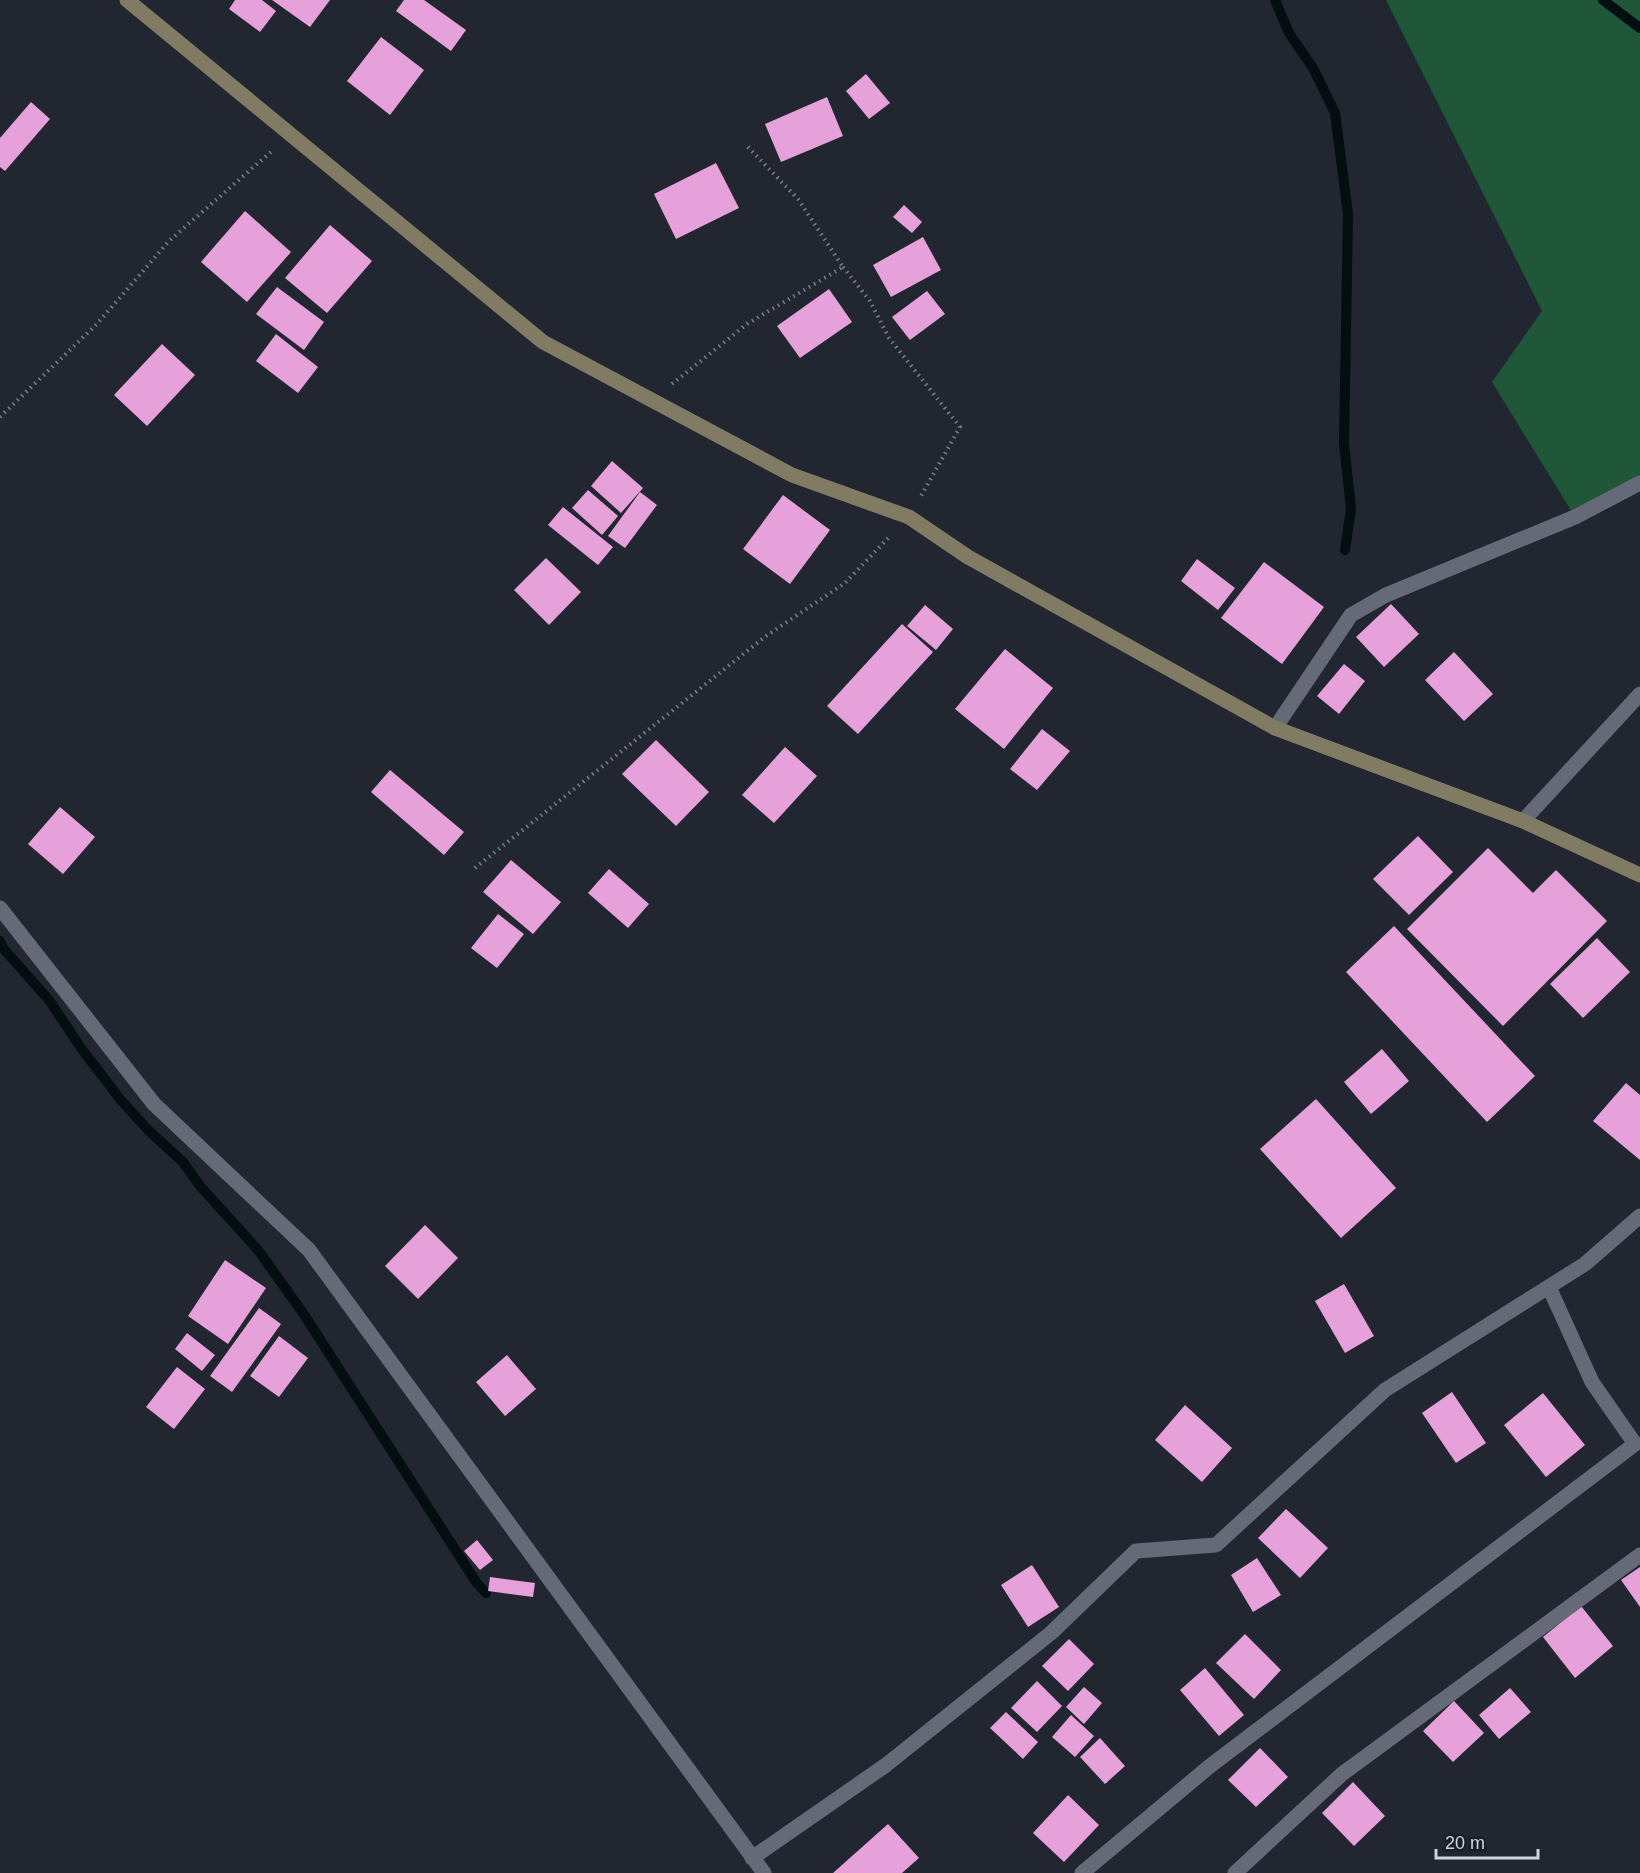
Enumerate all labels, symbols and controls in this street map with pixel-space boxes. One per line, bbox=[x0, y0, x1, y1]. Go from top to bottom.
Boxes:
scale bar bbox=[1436, 1822, 1538, 1860]
text: 20 m bbox=[1445, 1833, 1485, 1853]

